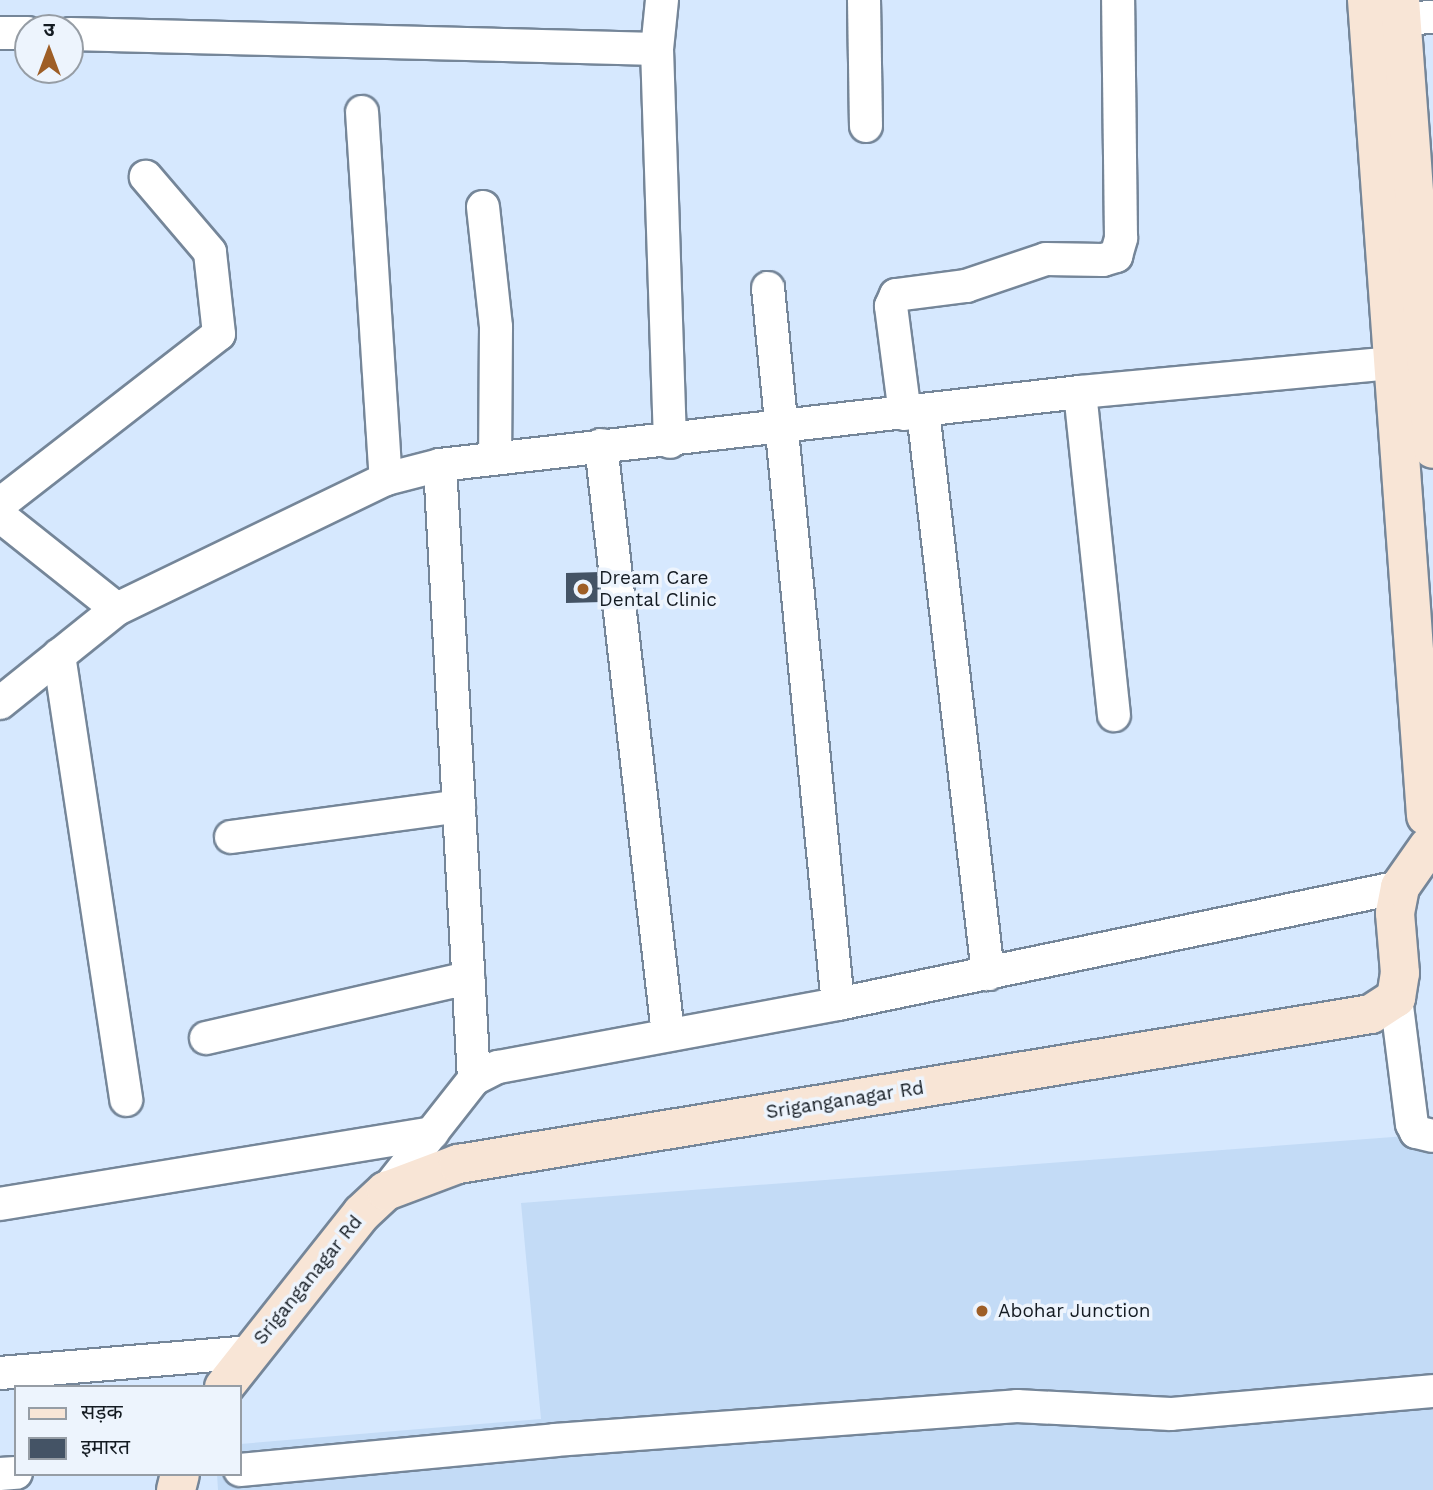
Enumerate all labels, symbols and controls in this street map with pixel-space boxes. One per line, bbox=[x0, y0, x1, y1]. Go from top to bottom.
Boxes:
north arrow bbox=[14, 14, 84, 84]
text: उ bbox=[43, 18, 55, 41]
place label: Dream Care Dental Clinic bbox=[599, 567, 718, 611]
marker: Dream Care Dental Clinic bbox=[573, 579, 593, 599]
street label: Sriganganagar Rd bbox=[764, 1076, 926, 1124]
street label: Sriganganagar Rd bbox=[249, 1211, 367, 1349]
place label: Abohar Junction bbox=[998, 1300, 1151, 1322]
marker: Abohar Junction bbox=[972, 1301, 992, 1321]
legend bbox=[14, 1385, 242, 1476]
text: सड़क bbox=[81, 1399, 123, 1424]
text: इमारत bbox=[81, 1434, 130, 1459]

